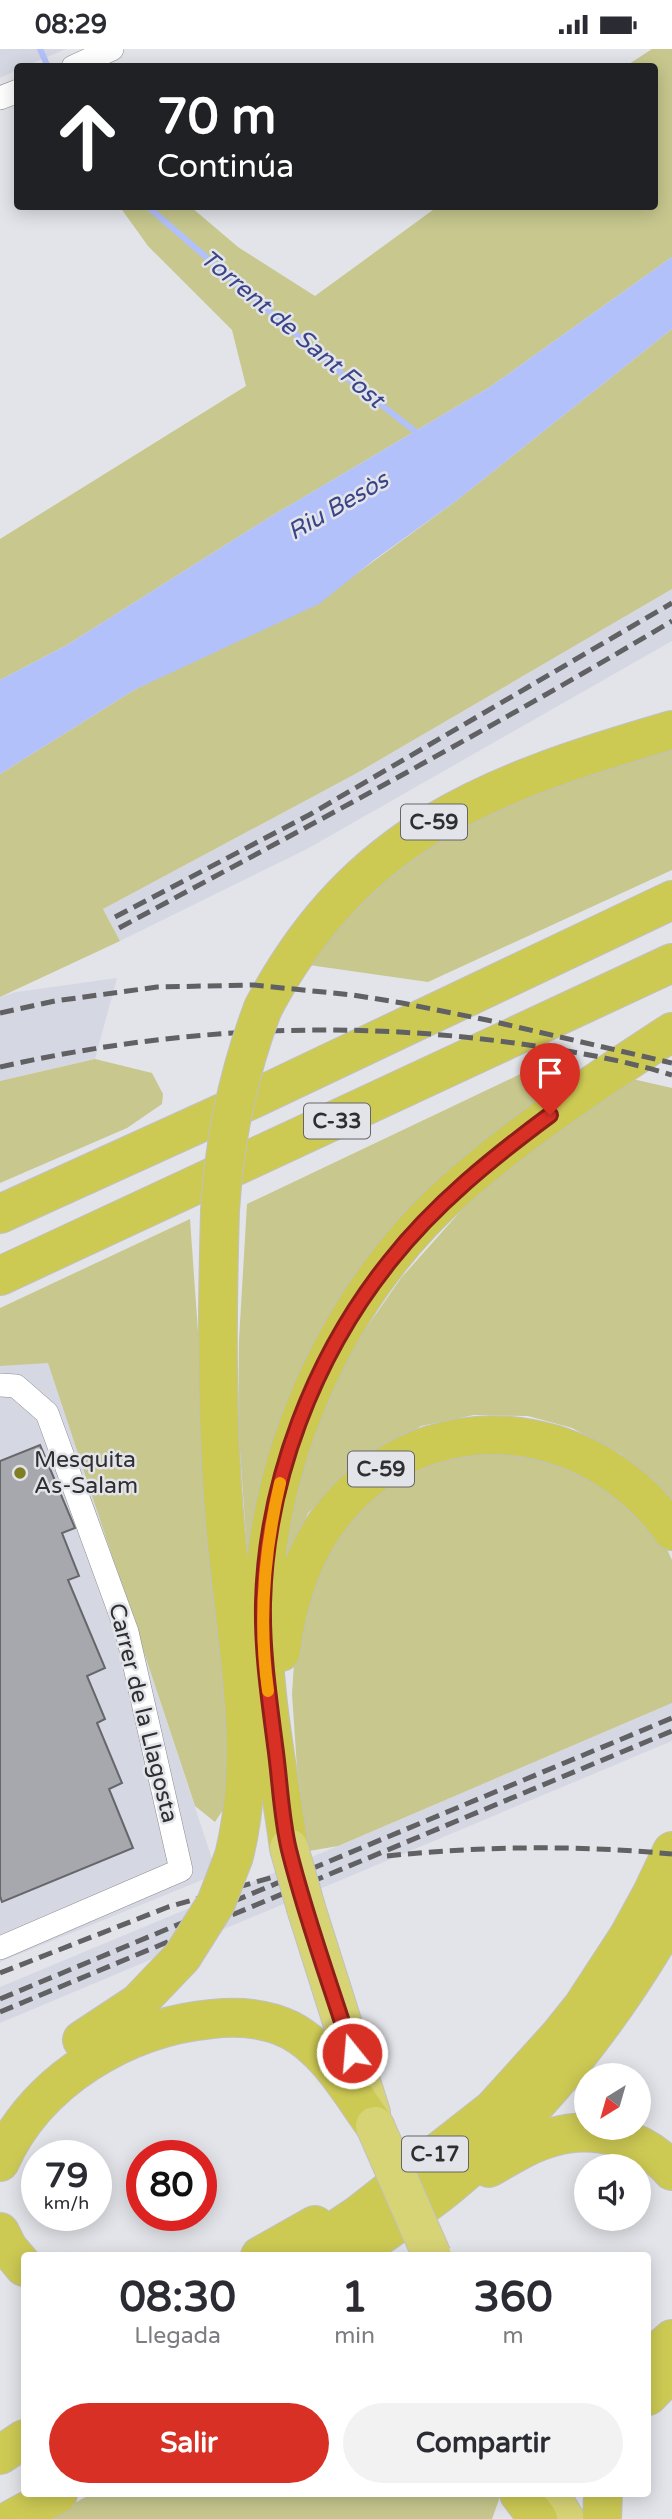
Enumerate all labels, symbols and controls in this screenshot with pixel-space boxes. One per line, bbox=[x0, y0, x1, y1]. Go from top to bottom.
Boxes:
text: 08:29 bbox=[35, 9, 107, 40]
text: 70 m bbox=[157, 88, 276, 147]
icon: ahead bbox=[42, 91, 133, 182]
text: Continúa bbox=[157, 148, 294, 186]
water label: Torrent de Sant Fost bbox=[194, 244, 392, 416]
water label: Riu Besòs bbox=[282, 465, 395, 546]
road number: C-59 bbox=[401, 805, 467, 839]
pin bbox=[520, 1043, 580, 1115]
icon: arrive bbox=[531, 1054, 569, 1092]
road number: C-33 bbox=[304, 1103, 370, 1139]
place label: Mesquita As-Salam bbox=[34, 1446, 138, 1500]
road number: C-59 bbox=[348, 1451, 414, 1487]
marker: Mesquita As-Salam bbox=[12, 1465, 28, 1481]
street label: Carrer de la Llagosta bbox=[102, 1600, 184, 1826]
position arrow bbox=[315, 2016, 389, 2090]
north arrow bbox=[574, 2063, 651, 2140]
map controls bbox=[574, 2063, 651, 2231]
road number: C-17 bbox=[402, 2137, 468, 2171]
speed limit sign: 80 bbox=[126, 2140, 217, 2231]
button: sound bbox=[574, 2154, 651, 2231]
text: 79 bbox=[45, 2155, 88, 2197]
text: km/h bbox=[44, 2192, 89, 2214]
text: 08:30 bbox=[119, 2272, 236, 2323]
text: 1 bbox=[341, 2272, 368, 2323]
text: 360 bbox=[473, 2272, 553, 2323]
text: Llegada bbox=[134, 2322, 221, 2350]
text: min bbox=[334, 2322, 375, 2350]
text: m bbox=[502, 2322, 524, 2350]
button: Salir bbox=[49, 2403, 329, 2483]
button: Compartir bbox=[343, 2403, 623, 2483]

